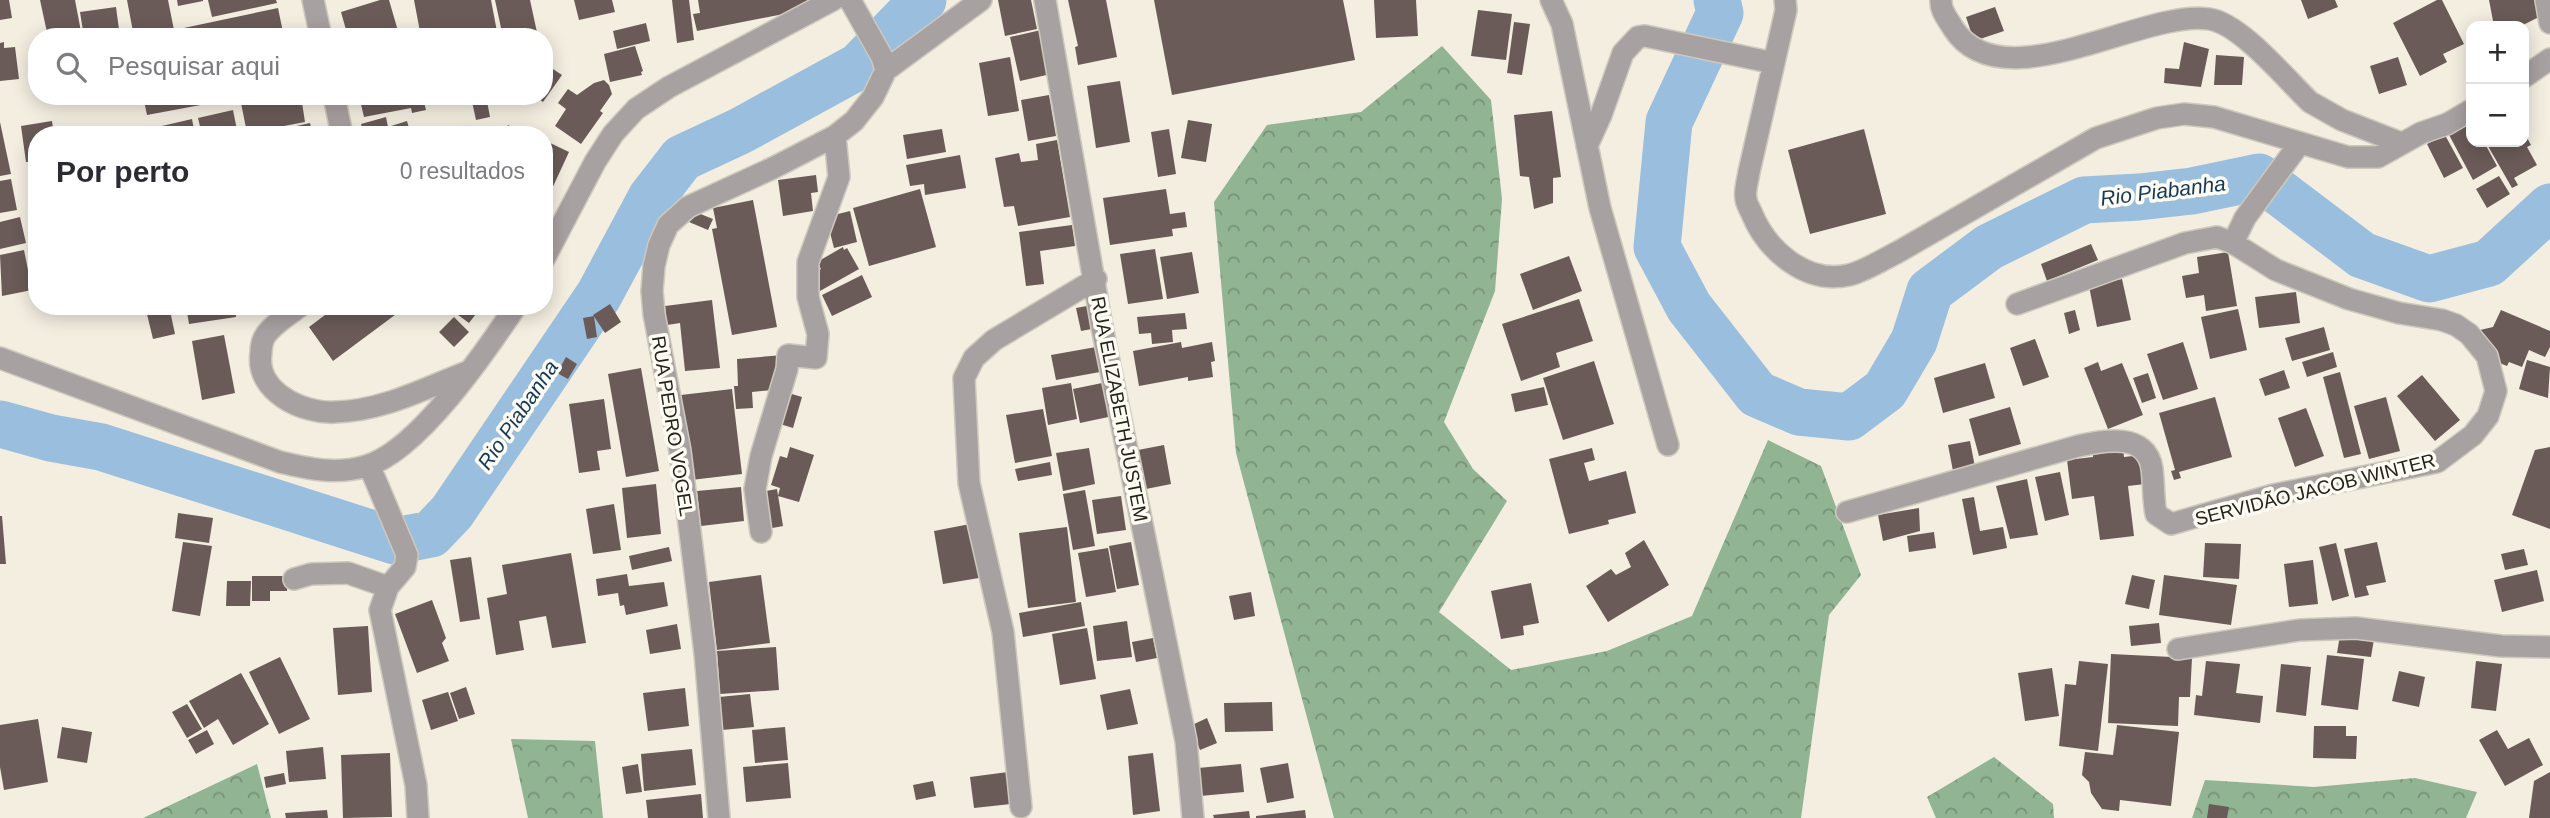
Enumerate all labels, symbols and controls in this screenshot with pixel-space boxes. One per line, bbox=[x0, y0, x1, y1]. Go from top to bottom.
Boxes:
map controls bbox=[2466, 21, 2529, 147]
button: + bbox=[2466, 21, 2529, 84]
search box bbox=[28, 28, 553, 105]
icon: search bbox=[52, 48, 90, 86]
text: Pesquisar aqui bbox=[108, 51, 280, 81]
button: − bbox=[2466, 84, 2529, 147]
text: Por perto bbox=[56, 155, 189, 188]
text: 0 resultados bbox=[400, 158, 525, 184]
water label: Rio Piabanha bbox=[2099, 171, 2227, 210]
street label: RUA ELIZABETH JUSTEM bbox=[1087, 295, 1152, 524]
street label: RUA PEDRO VOGEL bbox=[648, 334, 697, 518]
water label: Rio Piabanha bbox=[473, 356, 562, 473]
street label: SERVIDÃO JACOB WINTER bbox=[2193, 449, 2437, 530]

